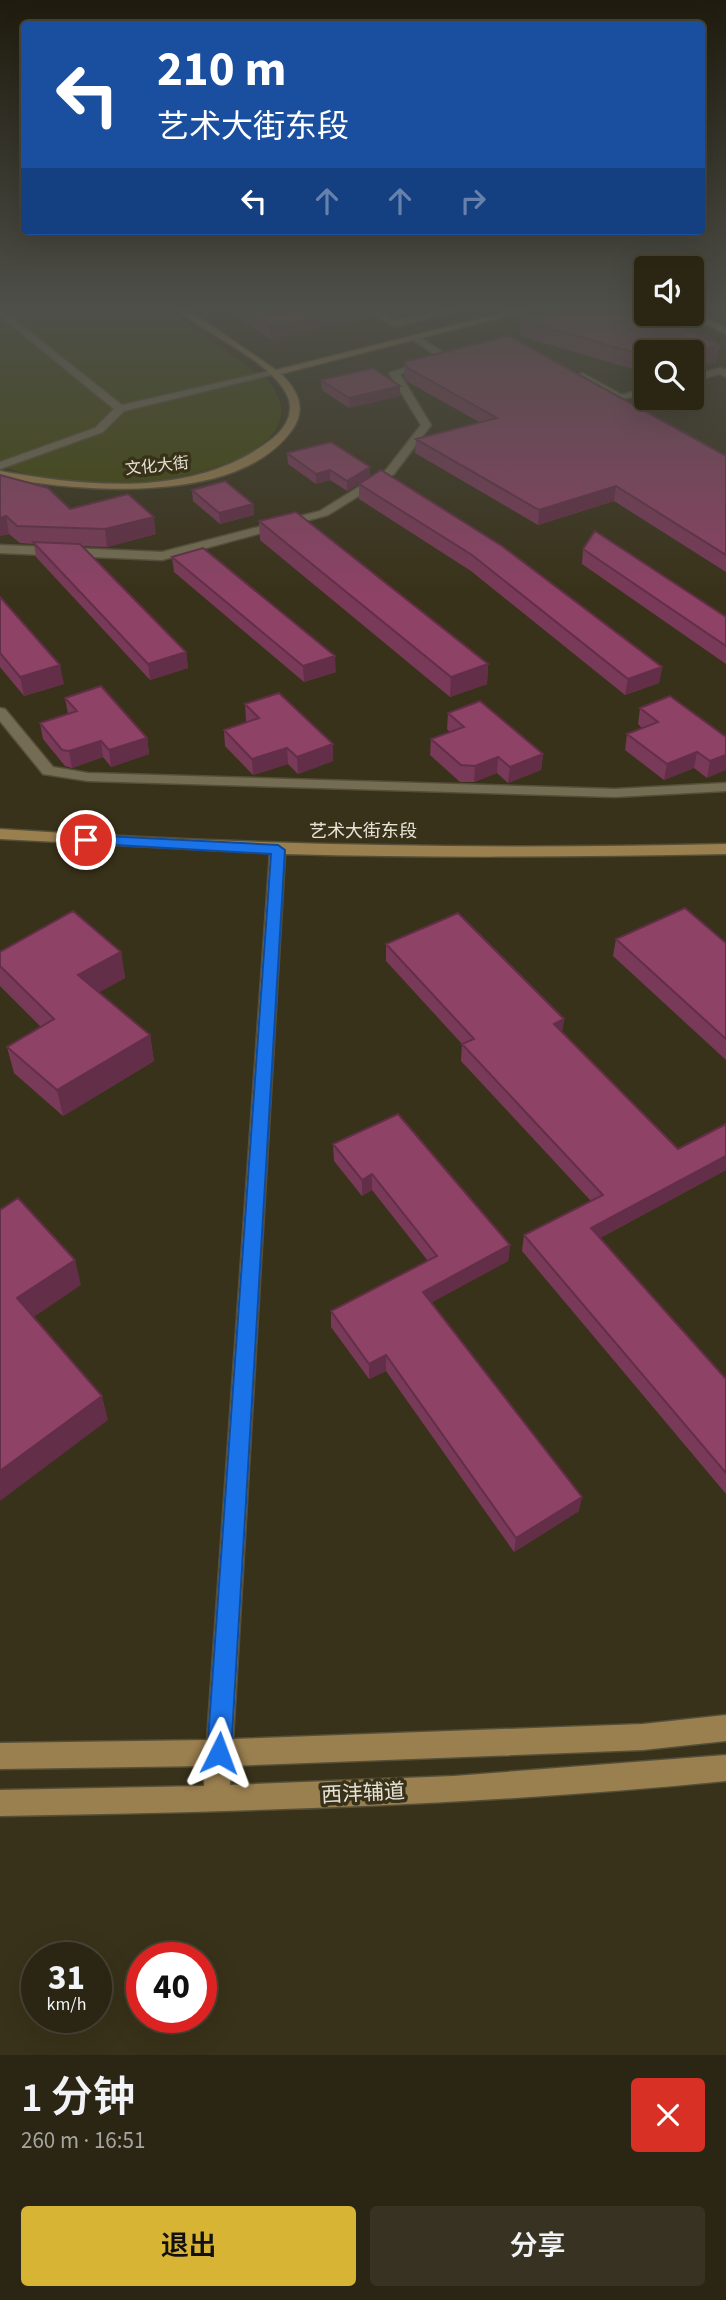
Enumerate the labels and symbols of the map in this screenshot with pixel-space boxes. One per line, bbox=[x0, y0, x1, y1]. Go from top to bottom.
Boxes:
street label: 文化大街 bbox=[124, 452, 190, 480]
pin bbox=[56, 810, 116, 870]
street label: 艺术大街东段 bbox=[309, 819, 417, 844]
position arrow bbox=[182, 1716, 256, 1790]
street label: 西沣辅道 bbox=[320, 1776, 406, 1810]
speed limit sign: 40 bbox=[126, 1942, 217, 2033]

